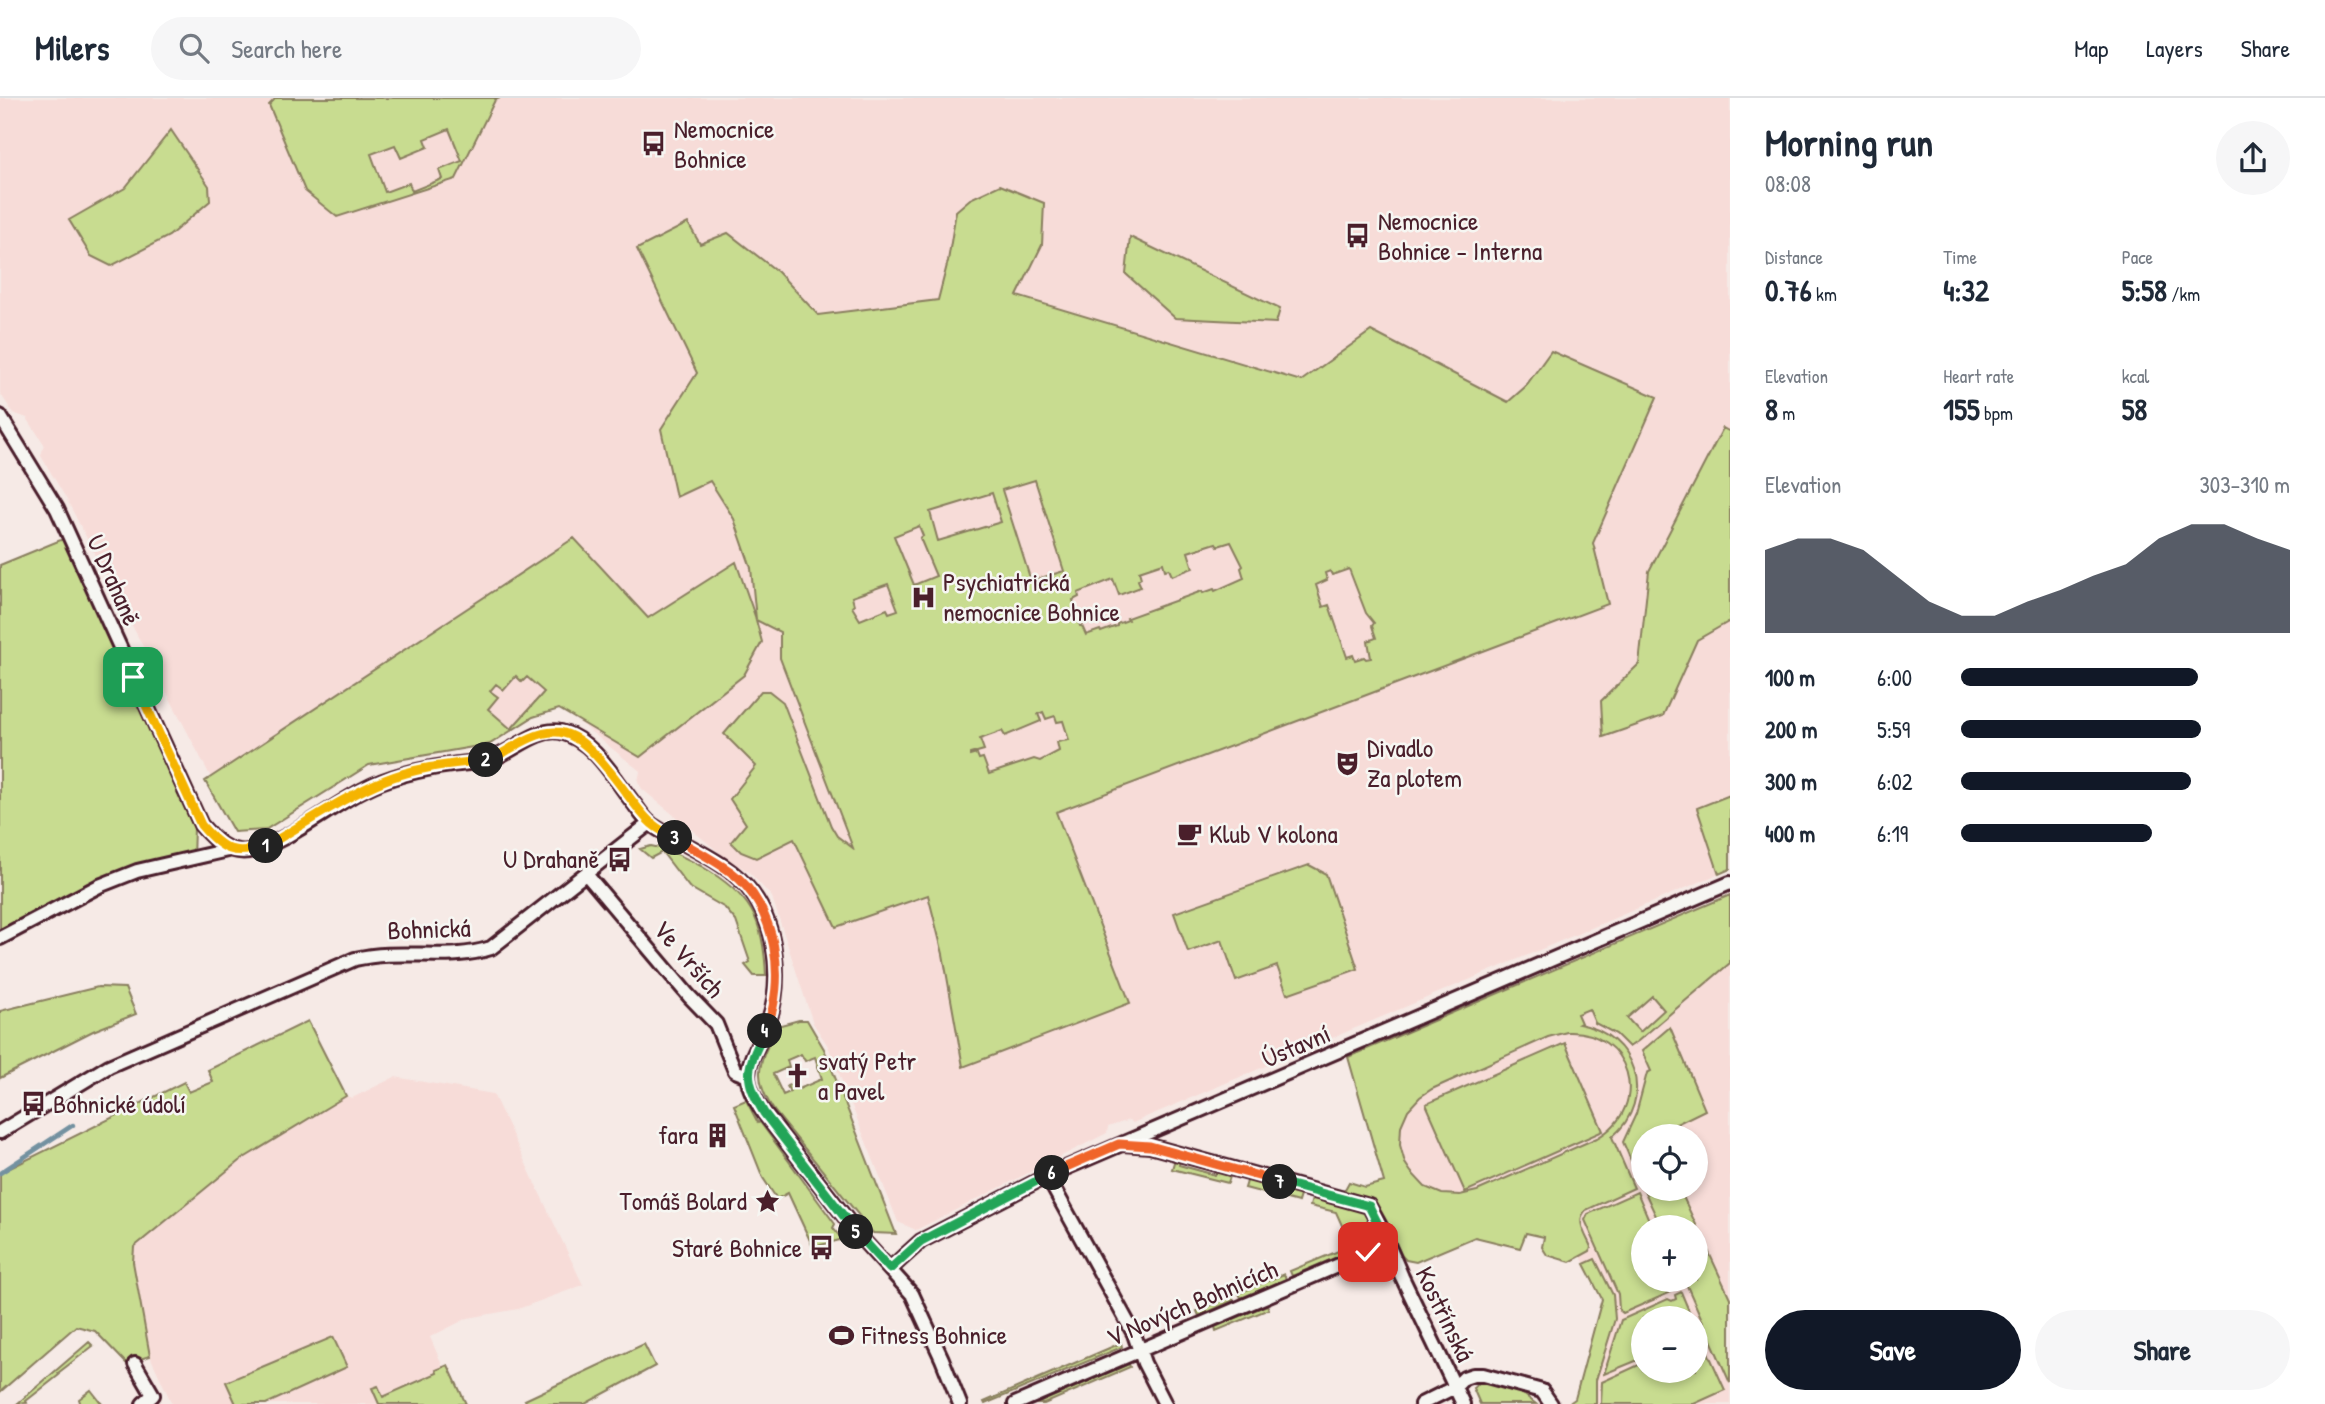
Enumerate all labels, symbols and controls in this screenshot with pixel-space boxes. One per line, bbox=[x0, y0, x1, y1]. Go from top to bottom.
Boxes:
search box bbox=[151, 17, 641, 80]
text: Milers bbox=[35, 26, 109, 70]
icon: search bbox=[175, 29, 213, 67]
text: Search here bbox=[231, 31, 342, 66]
text: Map bbox=[2074, 32, 2108, 64]
text: Layers bbox=[2146, 32, 2203, 64]
text: Share bbox=[2241, 32, 2290, 64]
place label: Nemocnice Bohnice bbox=[674, 111, 774, 176]
text: Morning run bbox=[1765, 116, 1933, 168]
button: share bbox=[2216, 121, 2290, 195]
bus stop icon: Nemocnice Bohnice bbox=[640, 130, 668, 158]
text: 08:08 bbox=[1765, 168, 1811, 199]
place label: Nemocnice Bohnice - Interna bbox=[1378, 203, 1542, 268]
bus stop icon: Nemocnice Bohnice - Interna bbox=[1344, 222, 1372, 250]
text: Distance bbox=[1765, 244, 1823, 270]
text: Time bbox=[1943, 244, 1977, 270]
text: Pace bbox=[2122, 244, 2153, 270]
text: 0.76 bbox=[1765, 270, 1812, 310]
text: 4:32 bbox=[1943, 270, 1989, 310]
text: 5:58 bbox=[2122, 270, 2167, 310]
text: km bbox=[1812, 281, 1837, 307]
text: /km bbox=[2167, 281, 2200, 307]
text: Elevation bbox=[1765, 363, 1828, 389]
text: Heart rate bbox=[1943, 363, 2014, 389]
text: kcal bbox=[2122, 363, 2149, 389]
text: 8 bbox=[1765, 389, 1778, 429]
text: 155 bbox=[1943, 389, 1980, 429]
text: 58 bbox=[2122, 389, 2147, 429]
text: m bbox=[1778, 400, 1795, 426]
text: bpm bbox=[1980, 400, 2013, 426]
text: Elevation bbox=[1765, 469, 1841, 500]
text: 303–310 m bbox=[2200, 469, 2290, 500]
street label: U Drahaně bbox=[79, 529, 150, 631]
place label: Psychiatrická nemocnice Bohnice bbox=[943, 564, 1120, 629]
hospital icon: Psychiatrická nemocnice Bohnice bbox=[909, 583, 937, 611]
pin bbox=[103, 647, 163, 707]
icon: arrive bbox=[114, 658, 152, 696]
text: 100 m bbox=[1765, 662, 1815, 693]
text: 6:00 bbox=[1877, 662, 1912, 693]
text: 200 m bbox=[1765, 714, 1817, 745]
text: 5:59 bbox=[1877, 714, 1910, 745]
place label: Divadlo Za plotem bbox=[1367, 730, 1462, 795]
pin: 2 bbox=[468, 742, 504, 778]
text: 2 bbox=[481, 746, 490, 772]
theatre icon: Divadlo Za plotem bbox=[1333, 749, 1361, 777]
text: 300 m bbox=[1765, 766, 1817, 797]
text: 6:02 bbox=[1877, 766, 1913, 797]
place label: Klub V kolona bbox=[1209, 816, 1338, 851]
text: 400 m bbox=[1765, 818, 1815, 849]
text: 6:19 bbox=[1877, 818, 1908, 849]
pin: 3 bbox=[658, 820, 692, 856]
cafe icon: Klub V kolona bbox=[1175, 820, 1203, 848]
text: 3 bbox=[670, 824, 679, 850]
pin: 1 bbox=[248, 828, 284, 864]
text: 1 bbox=[262, 832, 269, 858]
place label: U Drahaně bbox=[503, 841, 599, 876]
bus stop icon: U Drahaně bbox=[605, 845, 633, 873]
street label: Bohnická bbox=[387, 910, 471, 947]
street label: Ve Vrších bbox=[646, 912, 733, 1005]
pin: 4 bbox=[748, 1014, 782, 1048]
street label: Ústavní bbox=[1256, 1015, 1336, 1076]
text: 4 bbox=[761, 1017, 768, 1043]
place label: svatý Petr a Pavel bbox=[818, 1043, 916, 1108]
church icon: svatý Petr a Pavel bbox=[784, 1062, 812, 1090]
place label: Bohnické údolí bbox=[53, 1086, 186, 1121]
bus stop icon: Bohnické údolí bbox=[19, 1090, 47, 1118]
place label: fara bbox=[658, 1117, 698, 1152]
building icon: fara bbox=[704, 1121, 732, 1149]
map controls bbox=[1631, 1124, 1708, 1383]
button: locate bbox=[1631, 1124, 1708, 1201]
pin: 6 bbox=[1034, 1156, 1070, 1190]
text: 6 bbox=[1048, 1159, 1055, 1185]
pin: 7 bbox=[1262, 1164, 1298, 1200]
text: 7 bbox=[1275, 1168, 1284, 1194]
place label: Tomáš Bolard bbox=[620, 1183, 747, 1218]
place icon: Tomáš Bolard bbox=[753, 1187, 781, 1215]
pin: 5 bbox=[838, 1214, 874, 1250]
button: + bbox=[1631, 1215, 1708, 1292]
text: 5 bbox=[851, 1218, 860, 1244]
pin bbox=[1338, 1222, 1398, 1282]
place label: Staré Bohnice bbox=[672, 1230, 802, 1265]
icon: check bbox=[1349, 1233, 1387, 1271]
bus stop icon: Staré Bohnice bbox=[808, 1234, 836, 1262]
street label: V Nových Bohnicích bbox=[1101, 1251, 1283, 1354]
street label: Kostřínská bbox=[1407, 1260, 1483, 1367]
button: − bbox=[1631, 1306, 1708, 1383]
button: Save bbox=[1765, 1310, 2021, 1390]
button: Share bbox=[2035, 1310, 2290, 1390]
place label: Fitness Bohnice bbox=[861, 1317, 1007, 1352]
sports icon: Fitness Bohnice bbox=[828, 1321, 856, 1349]

